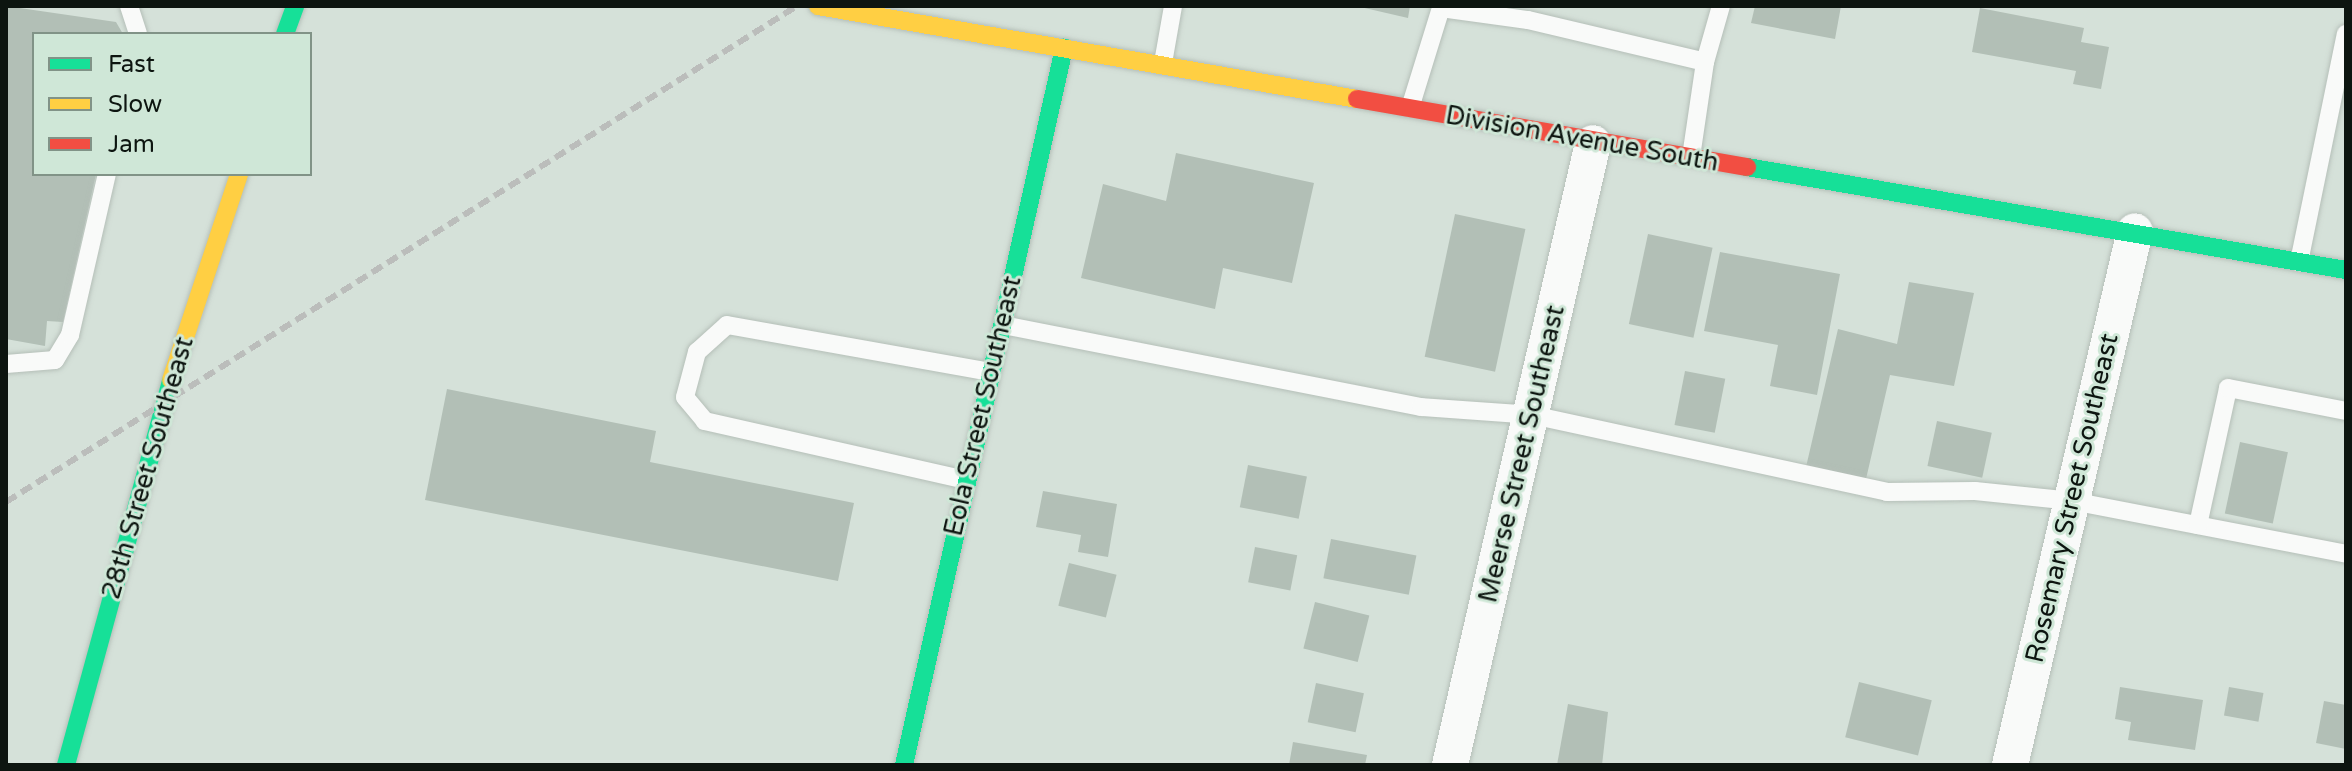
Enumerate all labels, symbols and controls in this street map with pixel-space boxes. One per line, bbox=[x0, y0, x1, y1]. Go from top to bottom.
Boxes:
legend bbox=[32, 32, 312, 176]
text: Fast bbox=[108, 50, 155, 79]
text: Slow bbox=[108, 90, 162, 119]
street label: Division Avenue South bbox=[1443, 100, 1721, 178]
text: Jam bbox=[108, 130, 155, 159]
street label: Eola Street Southeast bbox=[938, 273, 1028, 539]
street label: Meerse Street Southeast bbox=[1473, 302, 1571, 606]
street label: Rosemary Street Southeast bbox=[2019, 330, 2125, 666]
street label: 28th Street Southeast bbox=[96, 333, 200, 603]

